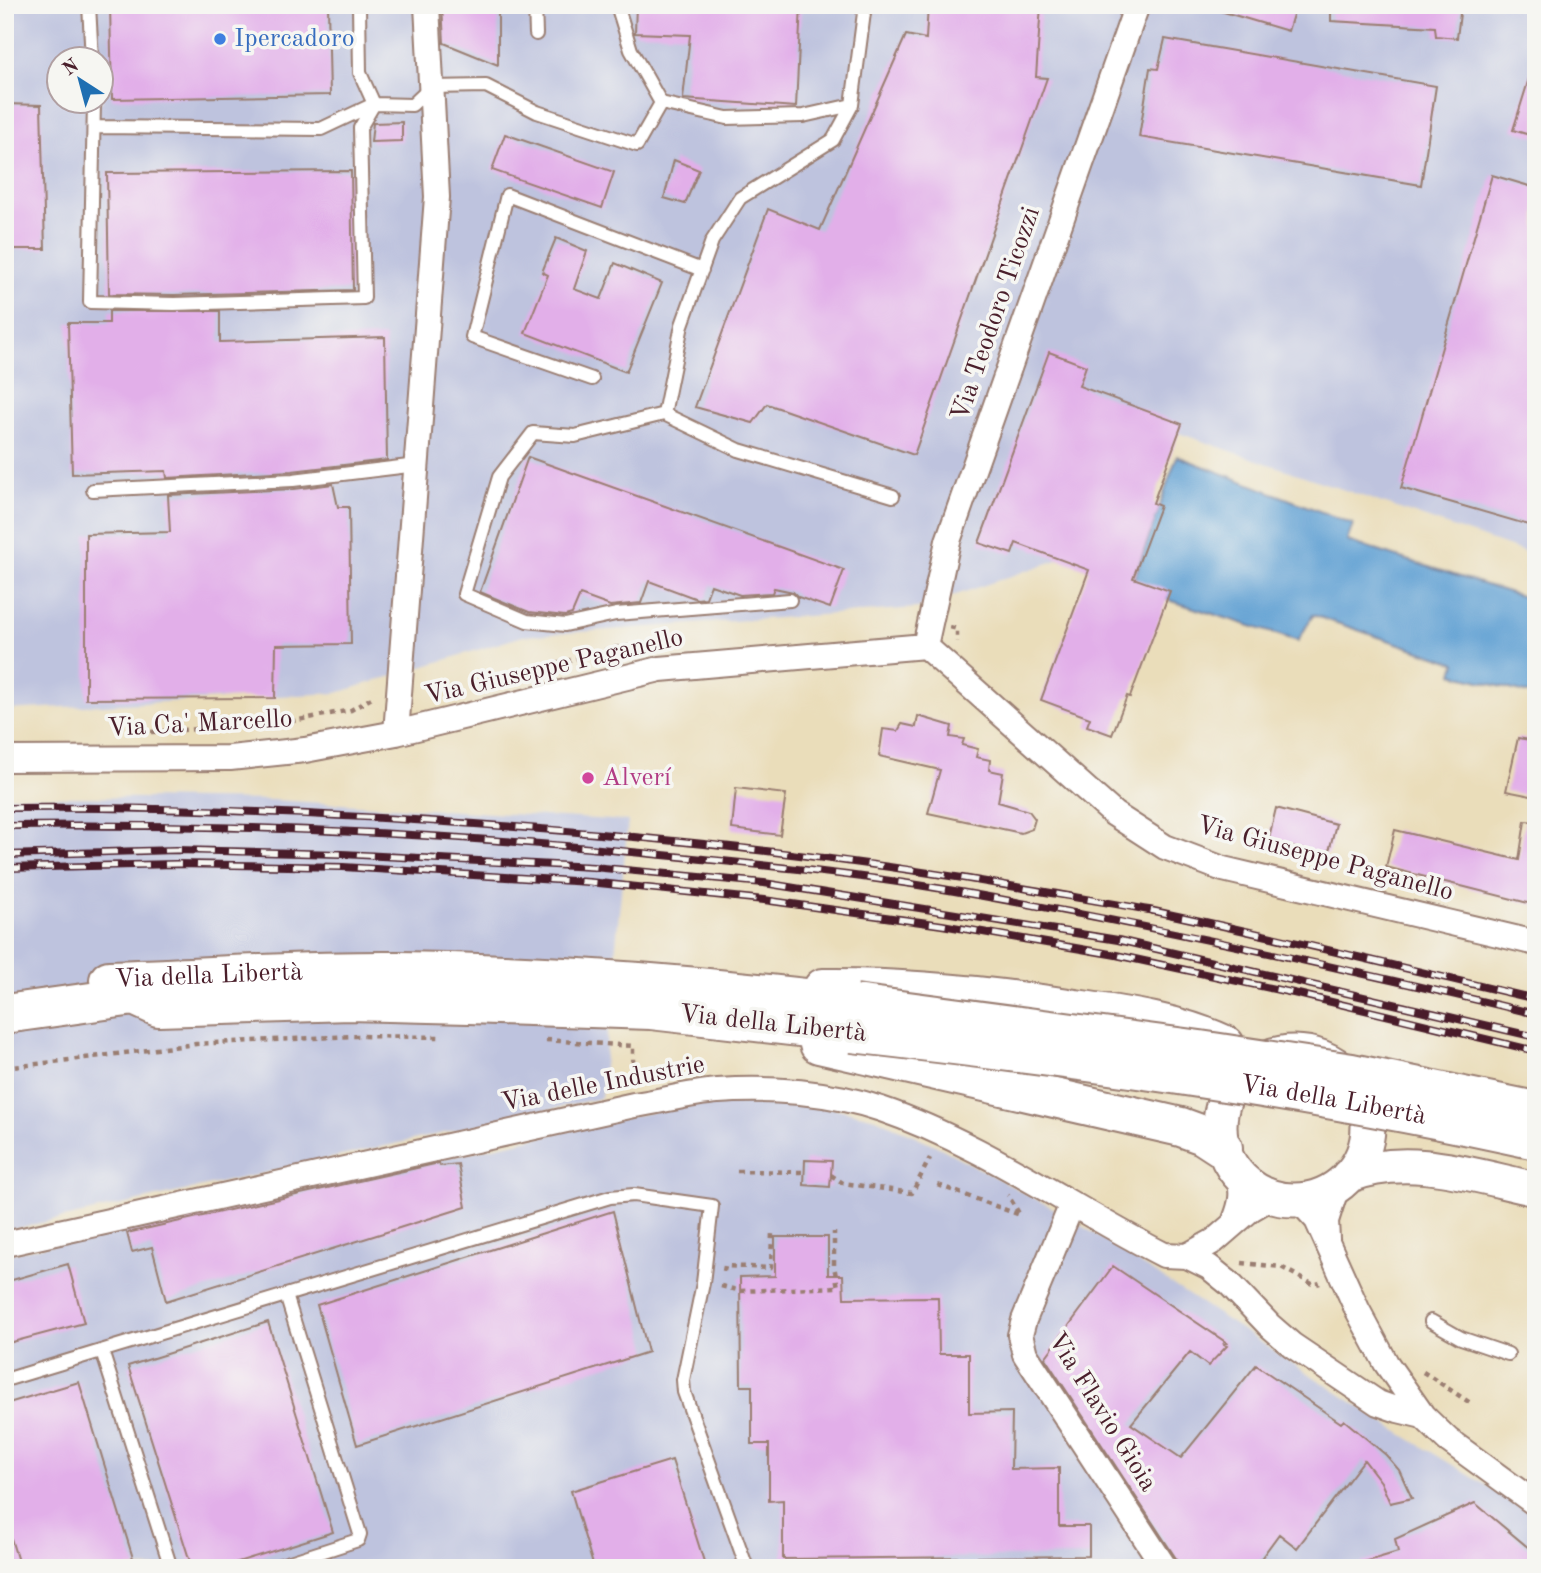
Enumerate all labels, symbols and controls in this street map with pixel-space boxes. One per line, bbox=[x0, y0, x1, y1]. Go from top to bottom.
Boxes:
place label: Ipercadoro bbox=[234, 26, 355, 52]
marker: Ipercadoro bbox=[212, 31, 228, 47]
north arrow bbox=[46, 46, 116, 116]
text: N bbox=[60, 56, 83, 80]
street label: Via Teodoro Ticozzi bbox=[947, 204, 1045, 424]
street label: Via Giuseppe Paganello bbox=[422, 625, 686, 709]
street label: Via Ca' Marcello bbox=[107, 706, 293, 742]
place label: Alverí bbox=[602, 765, 672, 791]
marker: Alverí bbox=[580, 770, 596, 786]
street label: Via Giuseppe Paganello bbox=[1194, 812, 1456, 906]
street label: Via della Libertà bbox=[114, 959, 304, 993]
street label: Via della Libertà bbox=[678, 1001, 868, 1047]
street label: Via delle Industrie bbox=[499, 1052, 707, 1116]
street label: Via della Libertà bbox=[1238, 1072, 1428, 1130]
street label: Via Flavio Gioia bbox=[1043, 1328, 1161, 1496]

